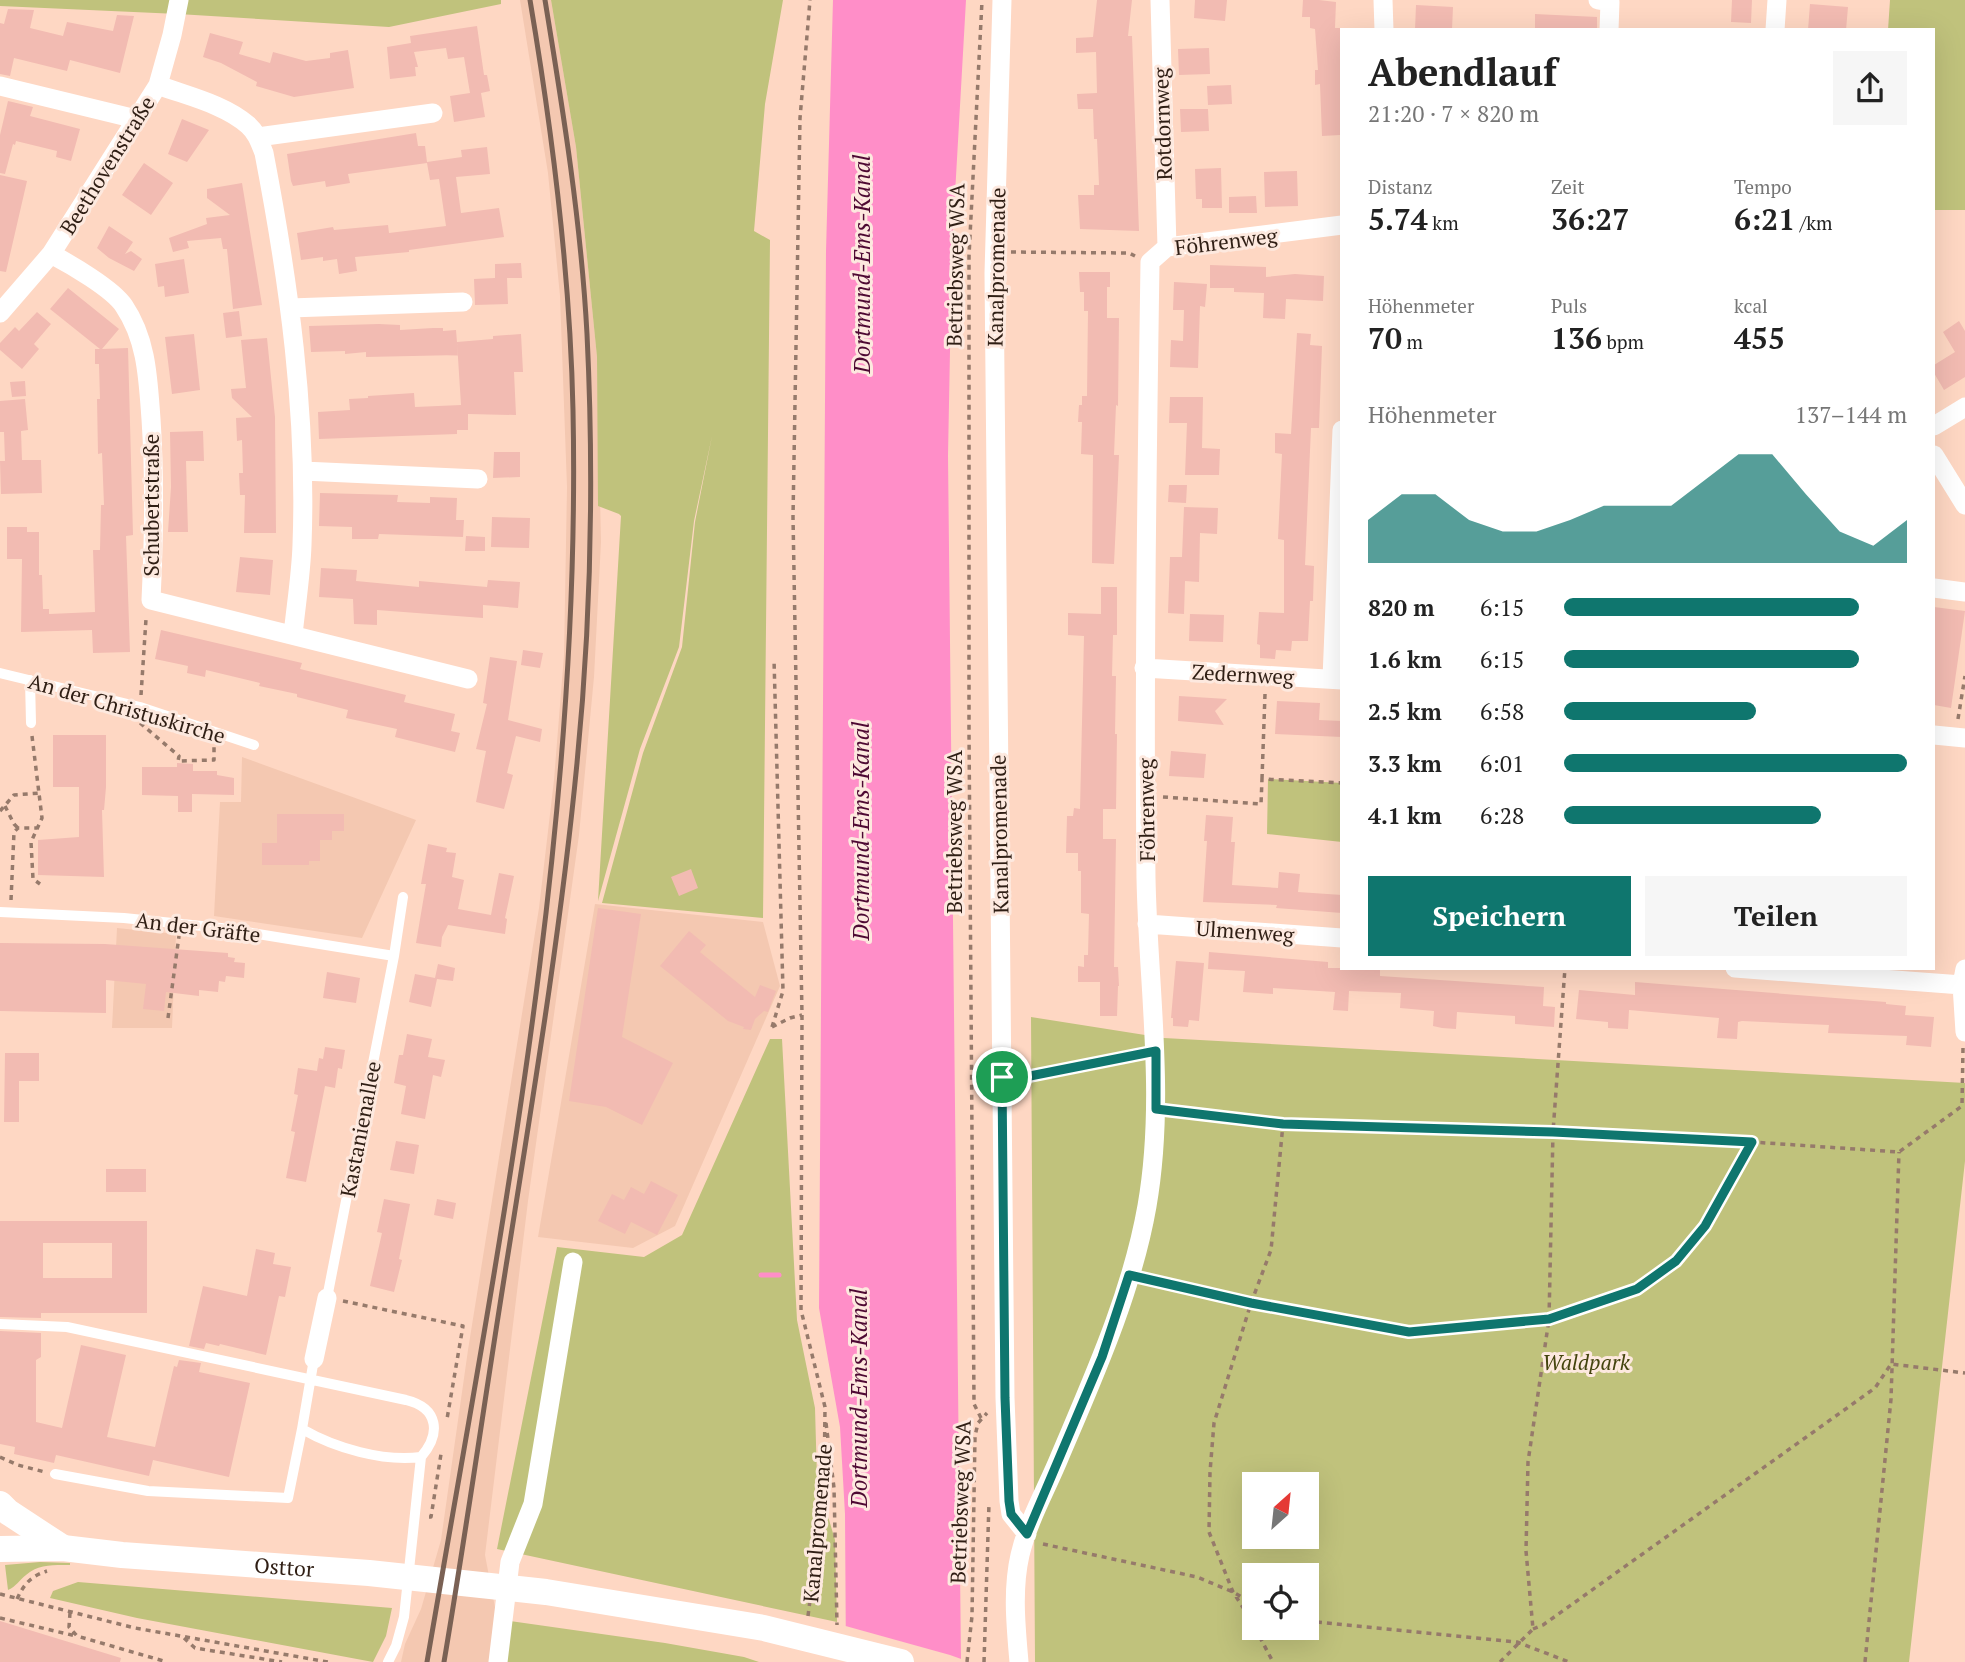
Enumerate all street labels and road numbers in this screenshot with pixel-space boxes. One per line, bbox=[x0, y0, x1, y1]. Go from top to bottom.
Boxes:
street label: Rotdornweg bbox=[1146, 66, 1178, 181]
street label: Beethovenstraße bbox=[53, 90, 161, 240]
street label: Betriebsweg WSA bbox=[940, 182, 970, 347]
street label: Kanalpromenade bbox=[981, 187, 1011, 347]
street label: Föhrenweg bbox=[1173, 221, 1280, 261]
street label: Schubertstraße bbox=[137, 434, 165, 576]
street label: Zedernweg bbox=[1191, 657, 1296, 691]
street label: An der Christuskirche bbox=[25, 667, 229, 749]
street label: Betriebsweg WSA bbox=[940, 749, 968, 914]
street label: Kanalpromenade bbox=[984, 754, 1014, 914]
street label: Föhrenweg bbox=[1131, 757, 1161, 862]
street label: An der Gräfte bbox=[134, 905, 262, 949]
street label: Ulmenweg bbox=[1195, 914, 1296, 948]
street label: Kastanienallee bbox=[333, 1059, 387, 1199]
street label: Betriebsweg WSA bbox=[943, 1419, 977, 1584]
street label: Kanalpromenade bbox=[796, 1443, 838, 1603]
street label: Osttor bbox=[253, 1551, 315, 1583]

